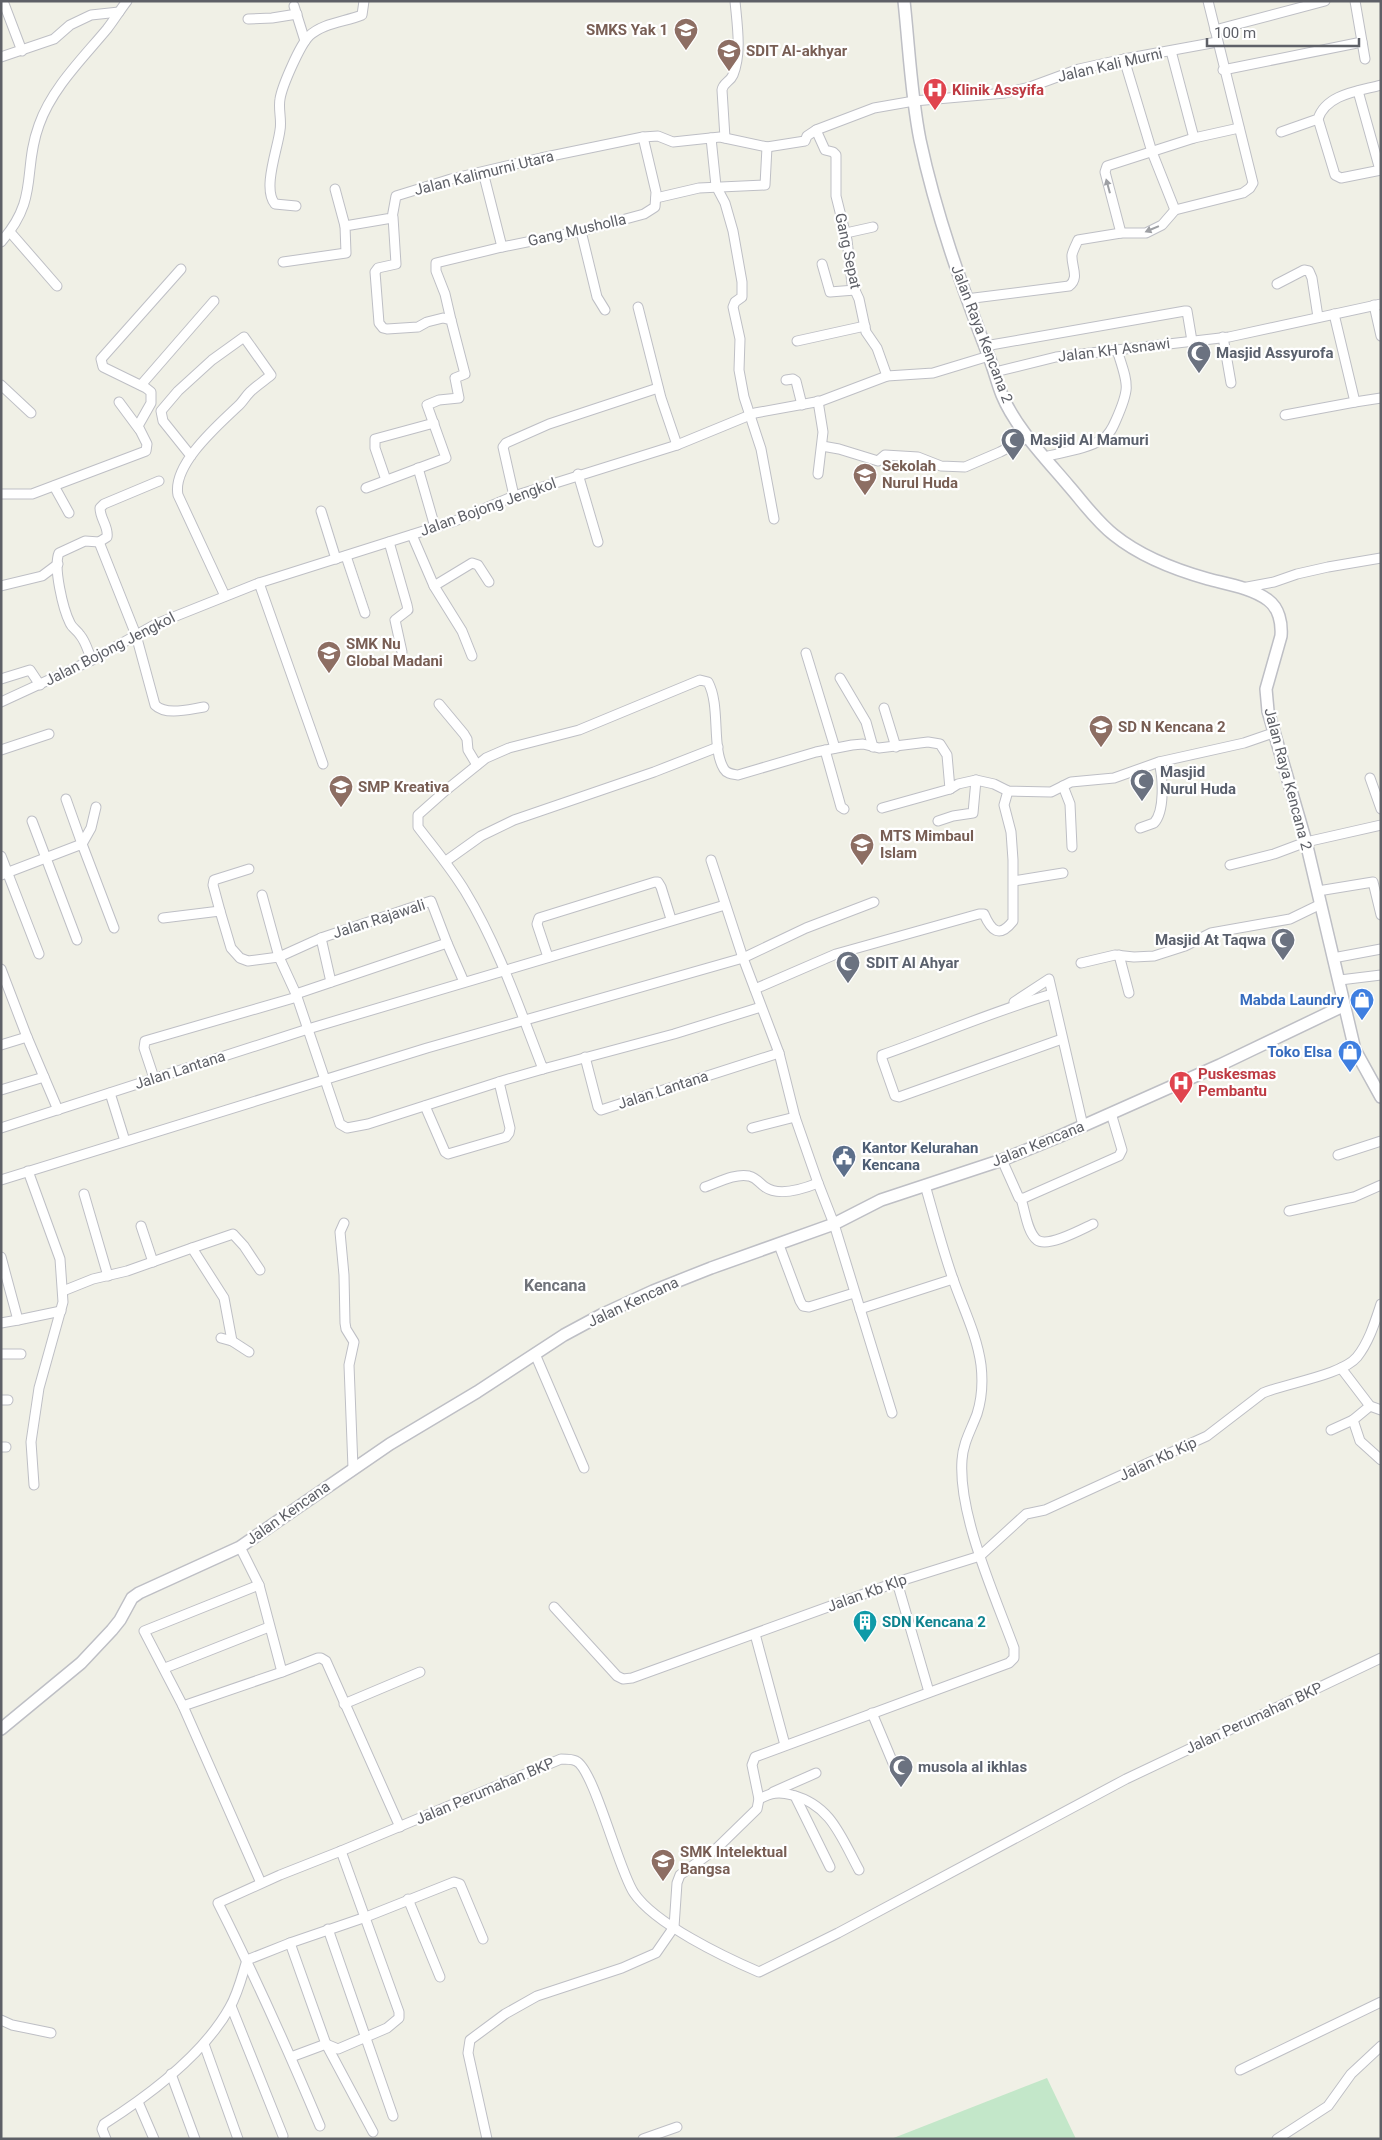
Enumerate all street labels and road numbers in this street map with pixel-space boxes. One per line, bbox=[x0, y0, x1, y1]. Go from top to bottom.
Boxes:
street label: Jalan Kali Murni bbox=[1056, 44, 1164, 86]
street label: Jalan Kalimurni Utara bbox=[412, 147, 556, 199]
street label: Gang Musholla bbox=[526, 210, 628, 250]
street label: Gang Sepat bbox=[831, 211, 865, 291]
street label: Jalan Raya Kencana 2 bbox=[947, 262, 1017, 406]
street label: Jalan KH Asnawi bbox=[1057, 334, 1171, 366]
street label: Jalan Bojong Jengkol bbox=[418, 474, 558, 540]
street label: Jalan Bojong Jengkol bbox=[42, 608, 178, 690]
street label: Jalan Raya Kencana 2 bbox=[1260, 706, 1316, 852]
street label: Jalan Rajawali bbox=[331, 896, 427, 942]
street label: Jalan Lantana bbox=[132, 1047, 228, 1093]
street label: Jalan Lantana bbox=[615, 1067, 711, 1113]
street label: Jalan Kencana bbox=[989, 1117, 1087, 1171]
street label: Jalan Kencana bbox=[585, 1273, 681, 1331]
street label: Jalan Kb Kip bbox=[1116, 1433, 1200, 1485]
street label: Jalan Kencana bbox=[243, 1477, 333, 1549]
street label: Jalan Kb Klp bbox=[825, 1570, 909, 1616]
street label: Jalan Perumahan BKP bbox=[1183, 1678, 1325, 1758]
street label: Jalan Perumahan BKP bbox=[413, 1754, 557, 1828]

